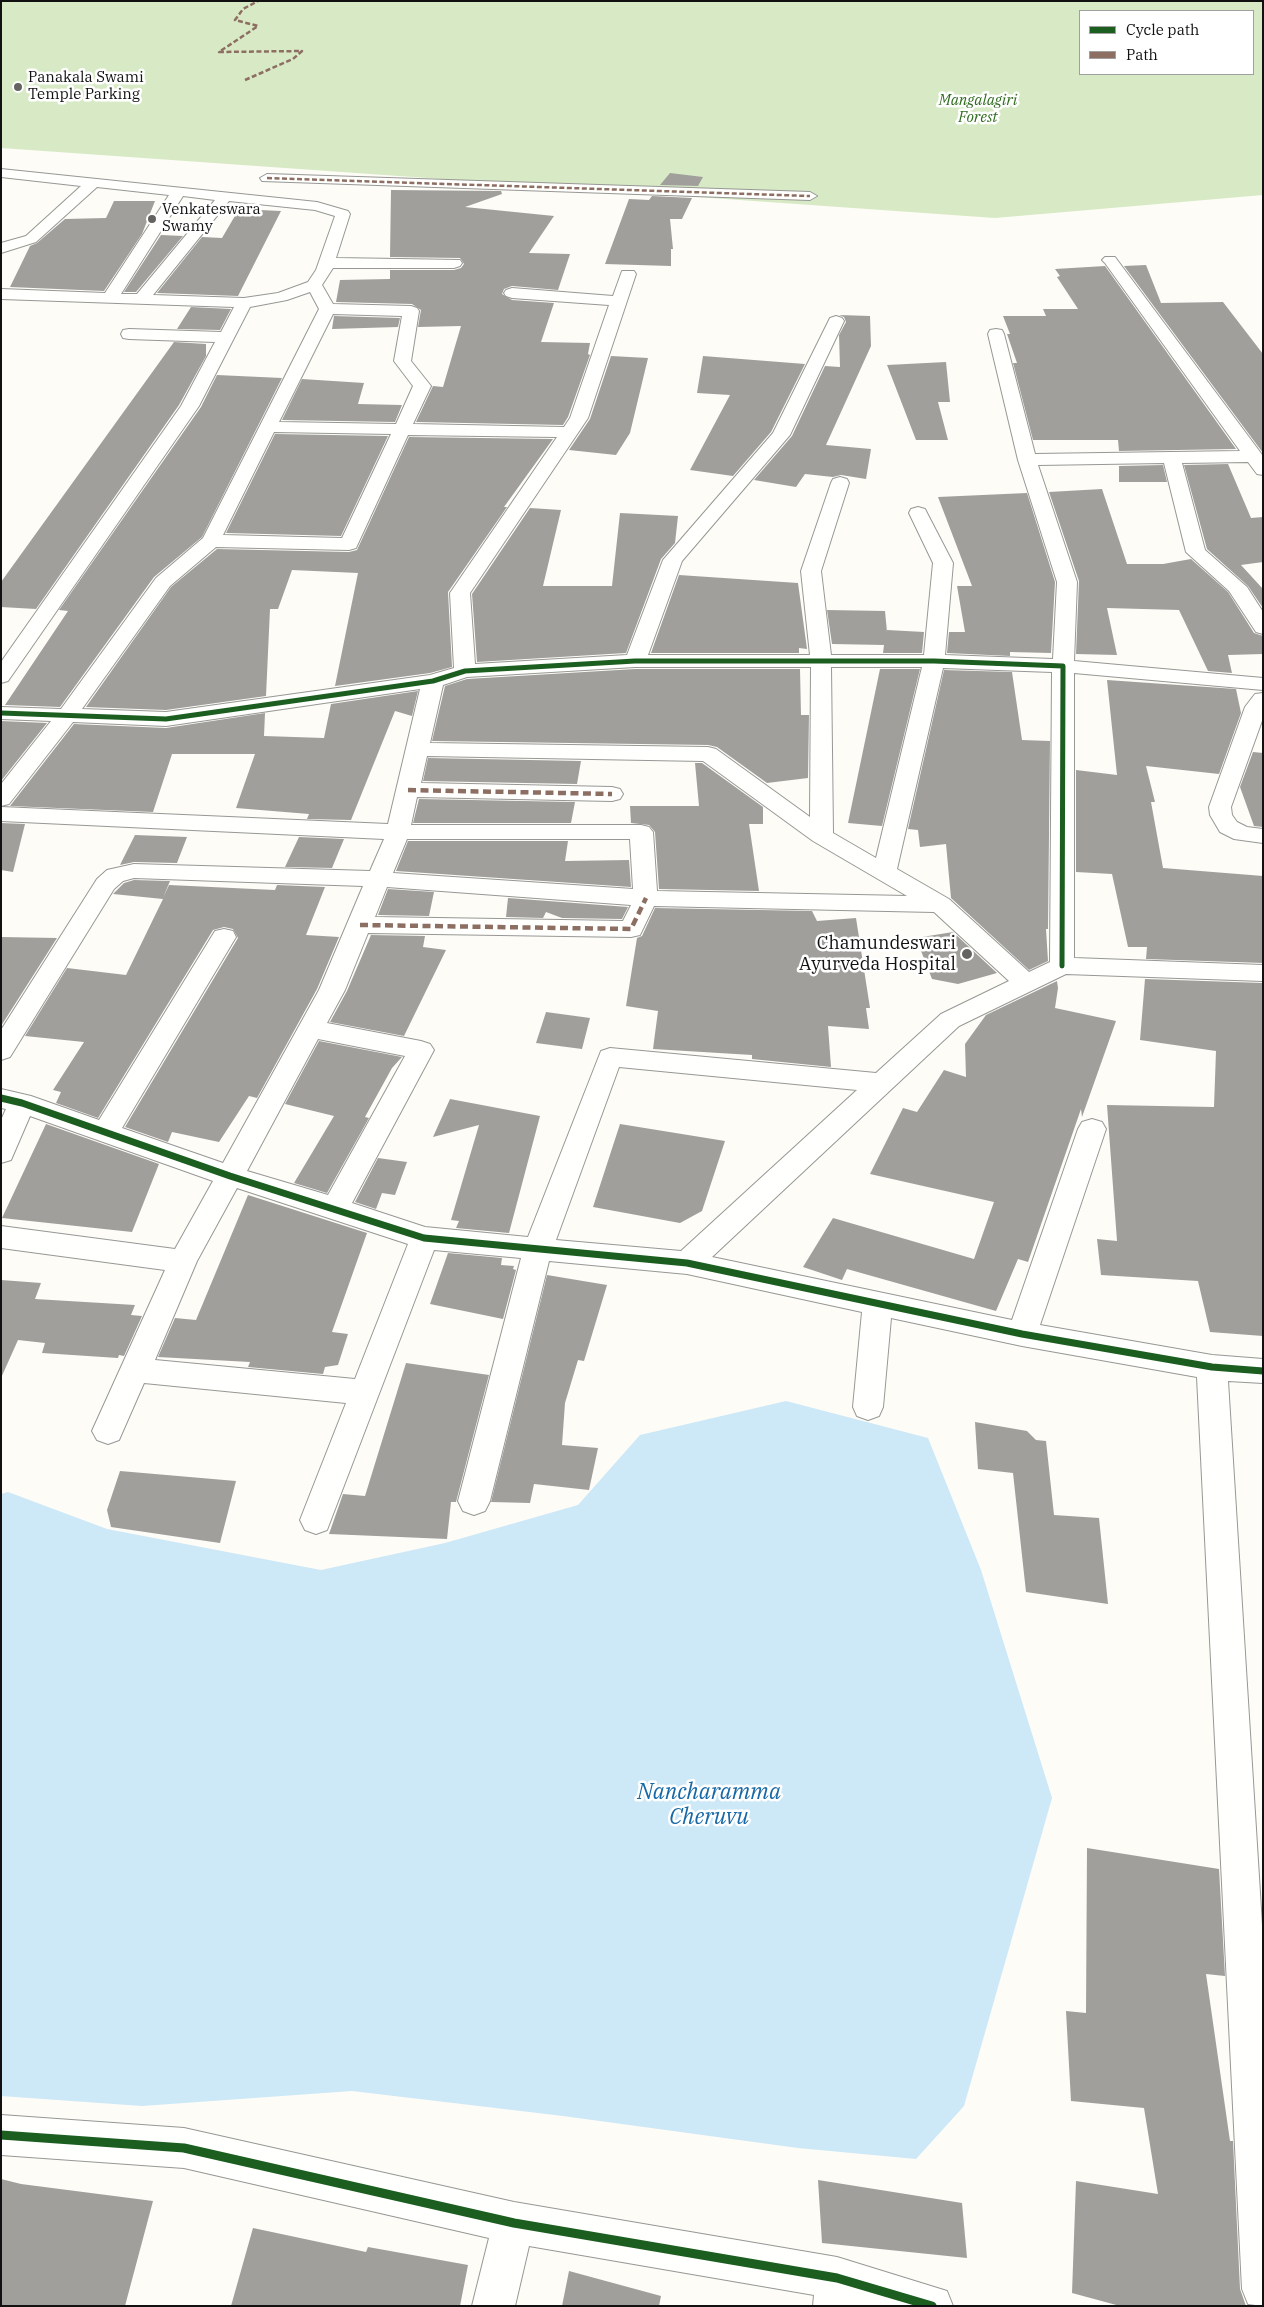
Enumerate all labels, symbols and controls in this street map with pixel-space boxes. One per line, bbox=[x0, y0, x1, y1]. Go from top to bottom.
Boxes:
legend bbox=[1079, 10, 1254, 75]
text: Cycle path bbox=[1126, 20, 1199, 39]
text: Path bbox=[1126, 45, 1158, 64]
place label: Panakala Swami Temple Parking bbox=[28, 69, 144, 104]
marker: Panakala Swami Temple Parking bbox=[12, 81, 24, 93]
park label: Mangalagiri Forest bbox=[939, 92, 1017, 127]
place label: Venkateswara Swamy bbox=[162, 201, 261, 236]
marker: Venkateswara Swamy bbox=[146, 213, 158, 225]
place label: Chamundeswari Ayurveda Hospital bbox=[799, 933, 956, 976]
marker: Chamundeswari Ayurveda Hospital bbox=[960, 947, 974, 961]
water label: Nancharamma Cheruvu bbox=[637, 1780, 781, 1832]

